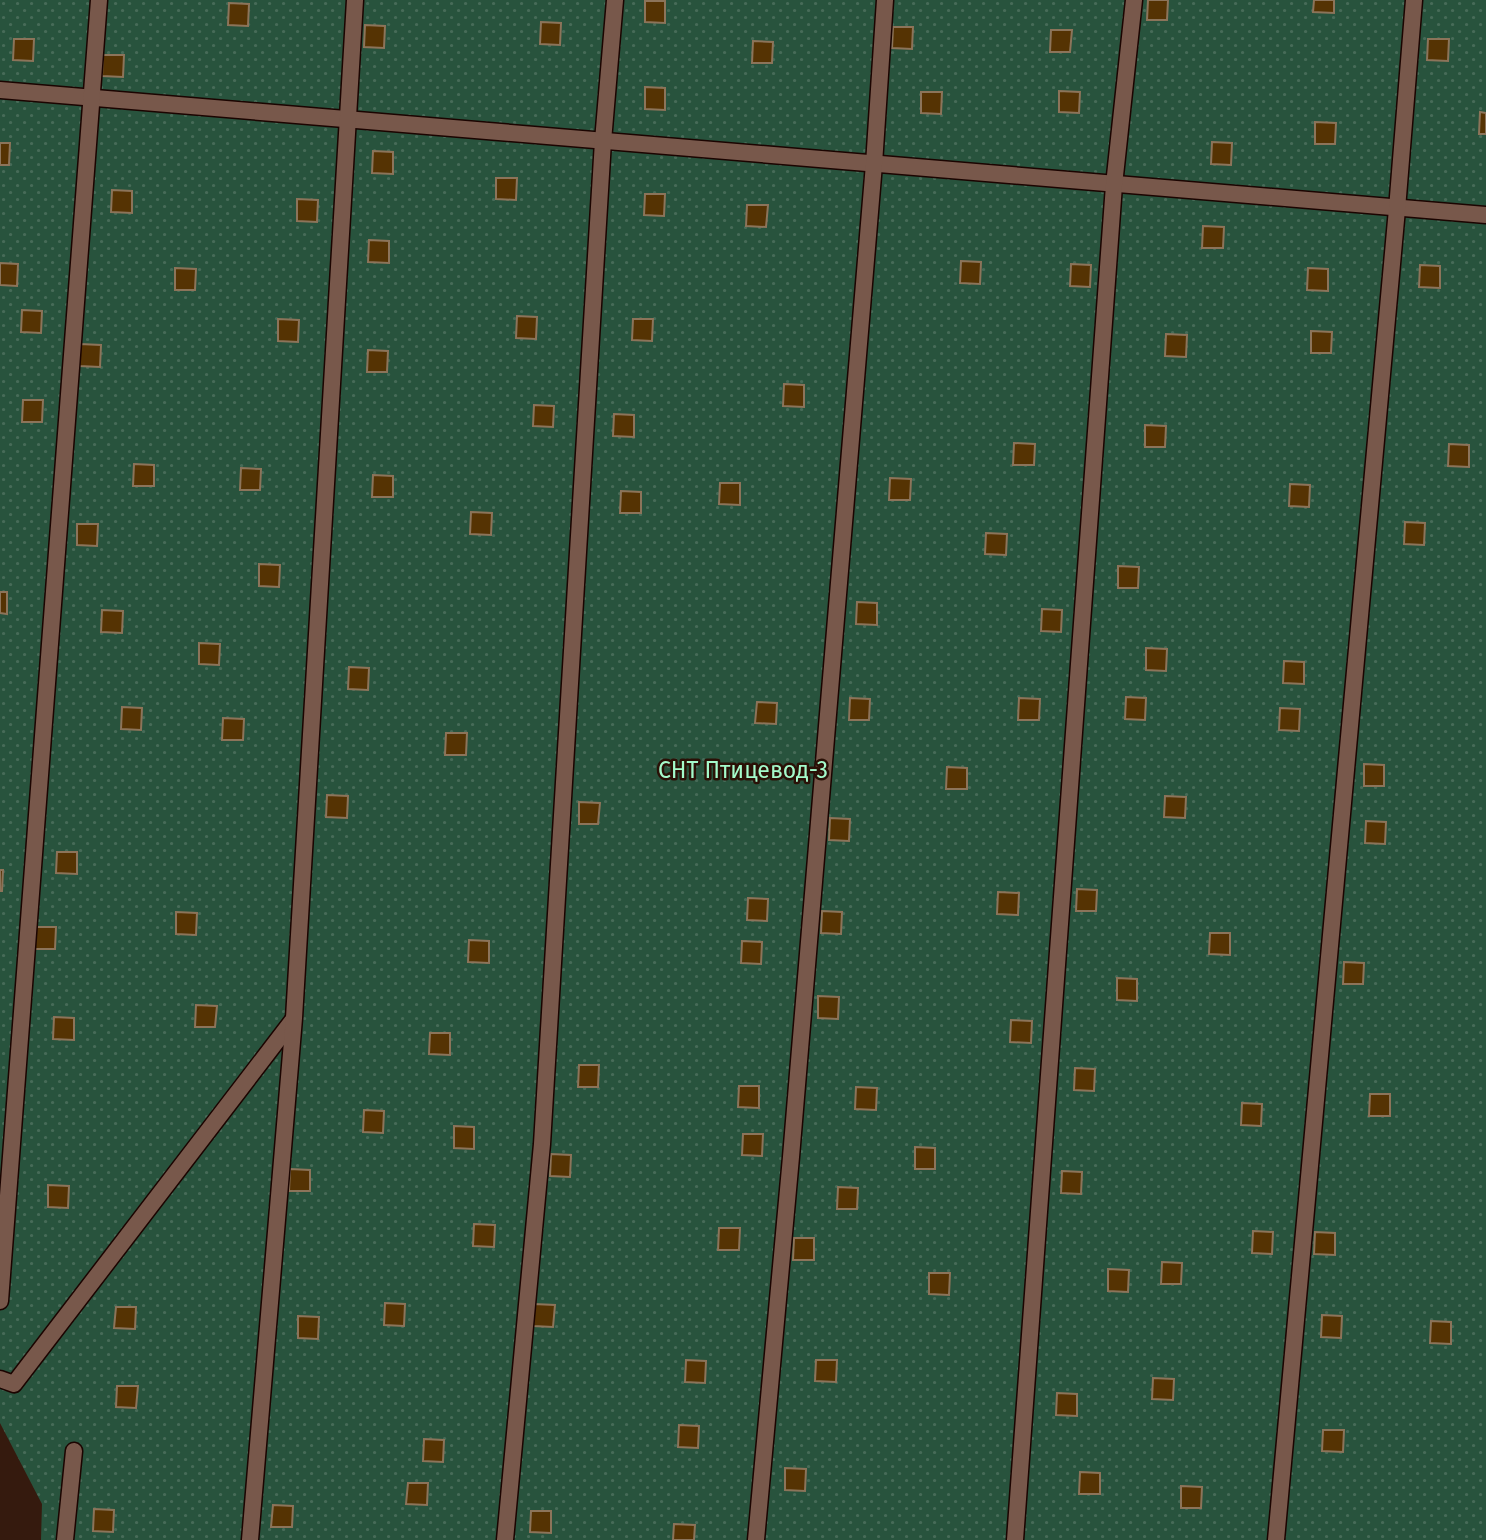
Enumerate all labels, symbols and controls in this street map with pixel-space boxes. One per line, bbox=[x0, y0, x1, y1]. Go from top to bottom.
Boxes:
park label: СНТ Птицевод-3 bbox=[658, 756, 828, 784]

